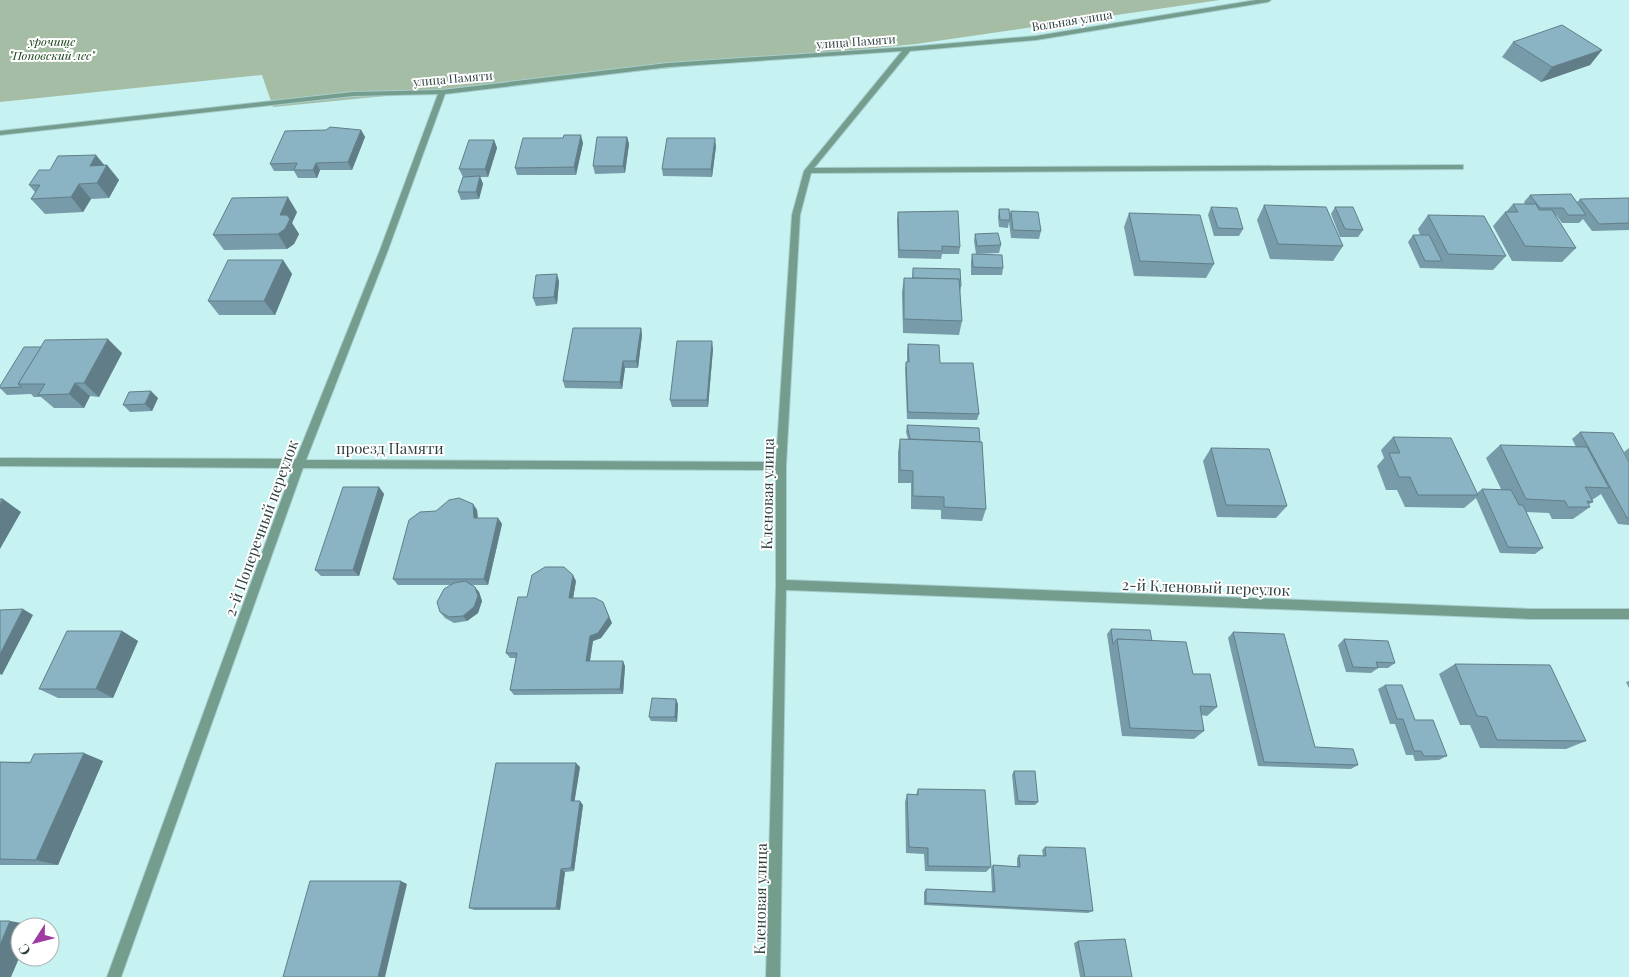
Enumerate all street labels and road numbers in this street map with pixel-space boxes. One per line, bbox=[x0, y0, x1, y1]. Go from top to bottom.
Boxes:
street label: Вольная улица bbox=[1031, 6, 1113, 34]
street label: улица Памяти bbox=[815, 30, 897, 52]
street label: улица Памяти bbox=[412, 67, 494, 90]
street label: 2-й Поперечный переулок bbox=[220, 437, 302, 619]
street label: проезд Памяти bbox=[336, 438, 444, 458]
street label: Кленовая улица bbox=[756, 438, 778, 550]
street label: 2-й Кленовый переулок bbox=[1122, 574, 1291, 600]
street label: Кленовая улица bbox=[749, 843, 771, 955]

